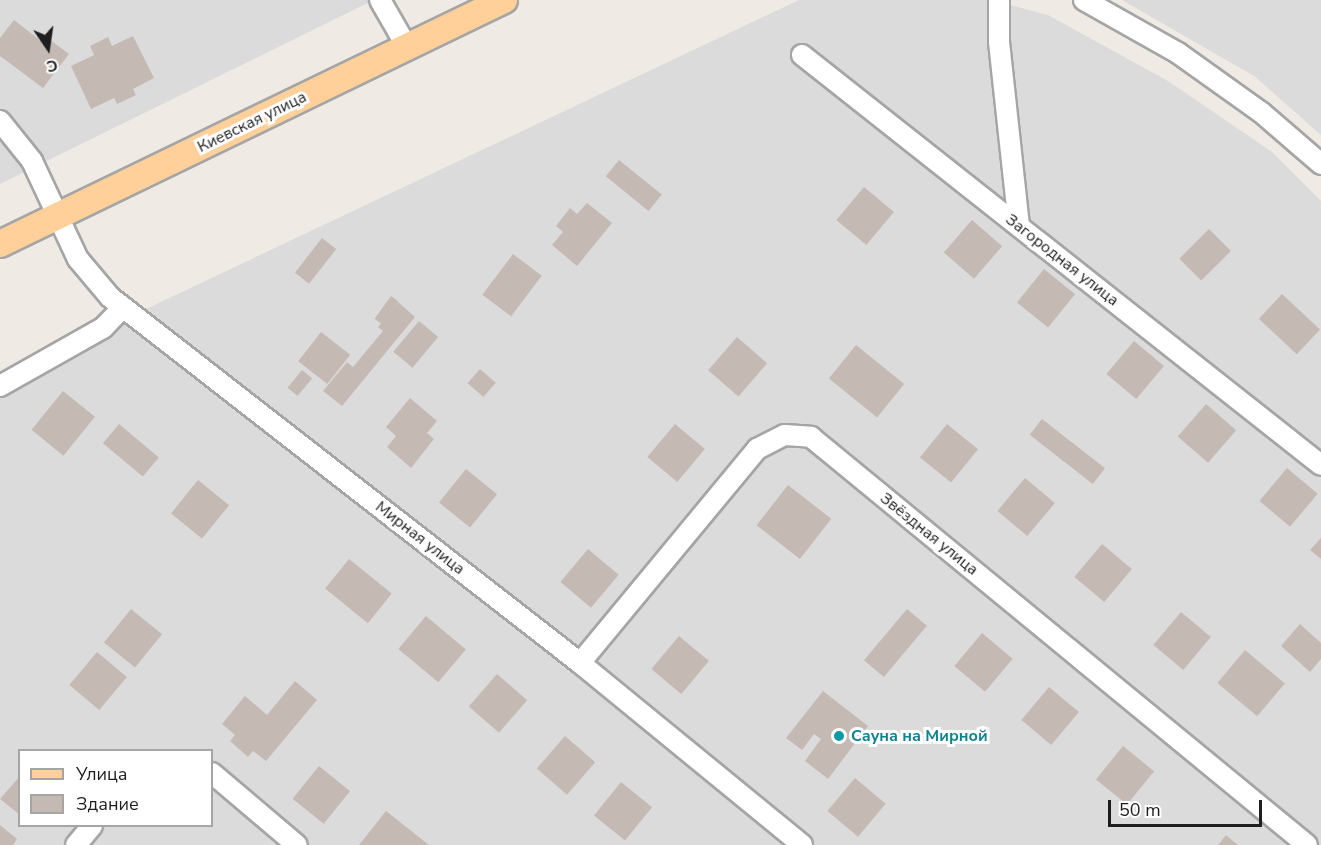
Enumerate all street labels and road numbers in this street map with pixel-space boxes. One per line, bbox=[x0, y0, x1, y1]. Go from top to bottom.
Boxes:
street label: Киевская улица bbox=[194, 87, 310, 157]
street label: Загородная улица bbox=[1002, 210, 1122, 310]
street label: Звёздная улица bbox=[876, 489, 982, 579]
street label: Мирная улица bbox=[372, 497, 468, 579]

